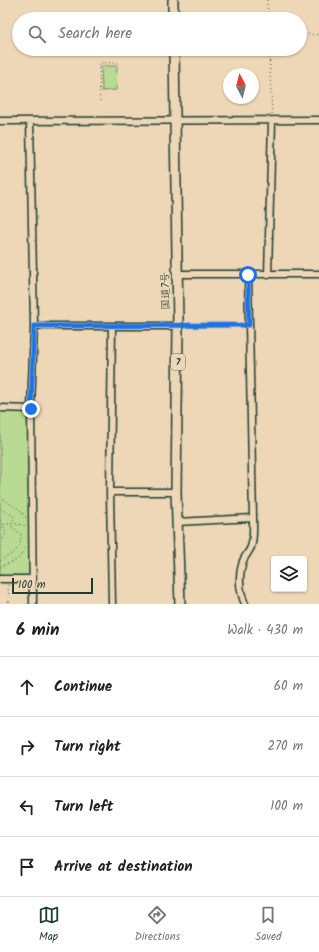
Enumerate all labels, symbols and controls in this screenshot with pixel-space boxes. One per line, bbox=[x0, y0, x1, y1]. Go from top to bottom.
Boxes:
search box bbox=[12, 12, 307, 56]
text: Search here bbox=[58, 22, 132, 46]
icon: search bbox=[26, 23, 48, 45]
north arrow bbox=[223, 68, 259, 104]
route start bbox=[239, 266, 257, 284]
street label: 国道7号 bbox=[157, 272, 175, 310]
road number: 7 bbox=[171, 354, 185, 370]
route end bbox=[22, 400, 40, 418]
map controls bbox=[271, 556, 307, 592]
button: layers bbox=[271, 556, 307, 592]
scale bar bbox=[12, 576, 93, 595]
text: 100 m bbox=[18, 576, 46, 594]
text: 6 min bbox=[16, 617, 60, 644]
text: Walk · 430 m bbox=[227, 620, 303, 641]
text: Continue bbox=[54, 675, 112, 699]
icon: ahead bbox=[16, 676, 38, 698]
text: 60 m bbox=[274, 676, 303, 697]
text: Turn right bbox=[54, 735, 121, 759]
icon: right bbox=[16, 736, 38, 758]
text: 270 m bbox=[267, 736, 303, 757]
text: Turn left bbox=[54, 795, 114, 819]
icon: left bbox=[16, 796, 38, 818]
text: 100 m bbox=[270, 796, 303, 817]
text: Arrive at destination bbox=[54, 855, 193, 879]
icon: arrive bbox=[16, 856, 38, 878]
tab: Map bbox=[38, 904, 60, 946]
tab: Directions bbox=[135, 904, 180, 946]
tab: Saved bbox=[255, 904, 281, 946]

